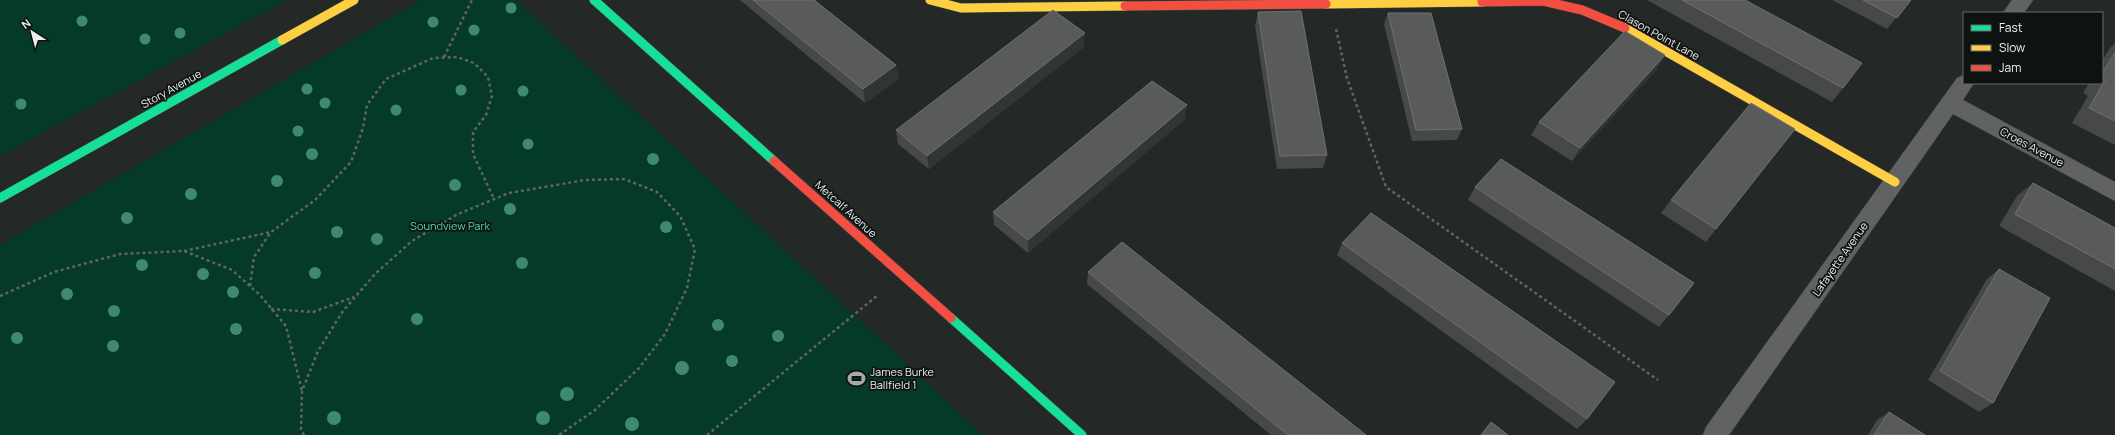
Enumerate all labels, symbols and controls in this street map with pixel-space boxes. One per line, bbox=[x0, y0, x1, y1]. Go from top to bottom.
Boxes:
street label: Clason Point Lane bbox=[1616, 6, 1703, 63]
north arrow bbox=[12, 12, 52, 52]
legend bbox=[1963, 12, 2103, 84]
text: N bbox=[18, 15, 34, 32]
text: Fast bbox=[1999, 19, 2023, 36]
text: Slow bbox=[1999, 39, 2025, 56]
text: Jam bbox=[1999, 59, 2021, 76]
street label: Story Avenue bbox=[138, 65, 204, 111]
street label: Croes Avenue bbox=[1998, 123, 2067, 170]
street label: Metcalf Avenue bbox=[812, 177, 881, 241]
park label: Soundview Park bbox=[410, 218, 490, 233]
street label: Lafayette Avenue bbox=[1808, 218, 1871, 299]
place label: James Burke Ballfield 1 bbox=[870, 364, 934, 392]
sports icon: James Burke Ballfield 1 bbox=[847, 368, 867, 388]

